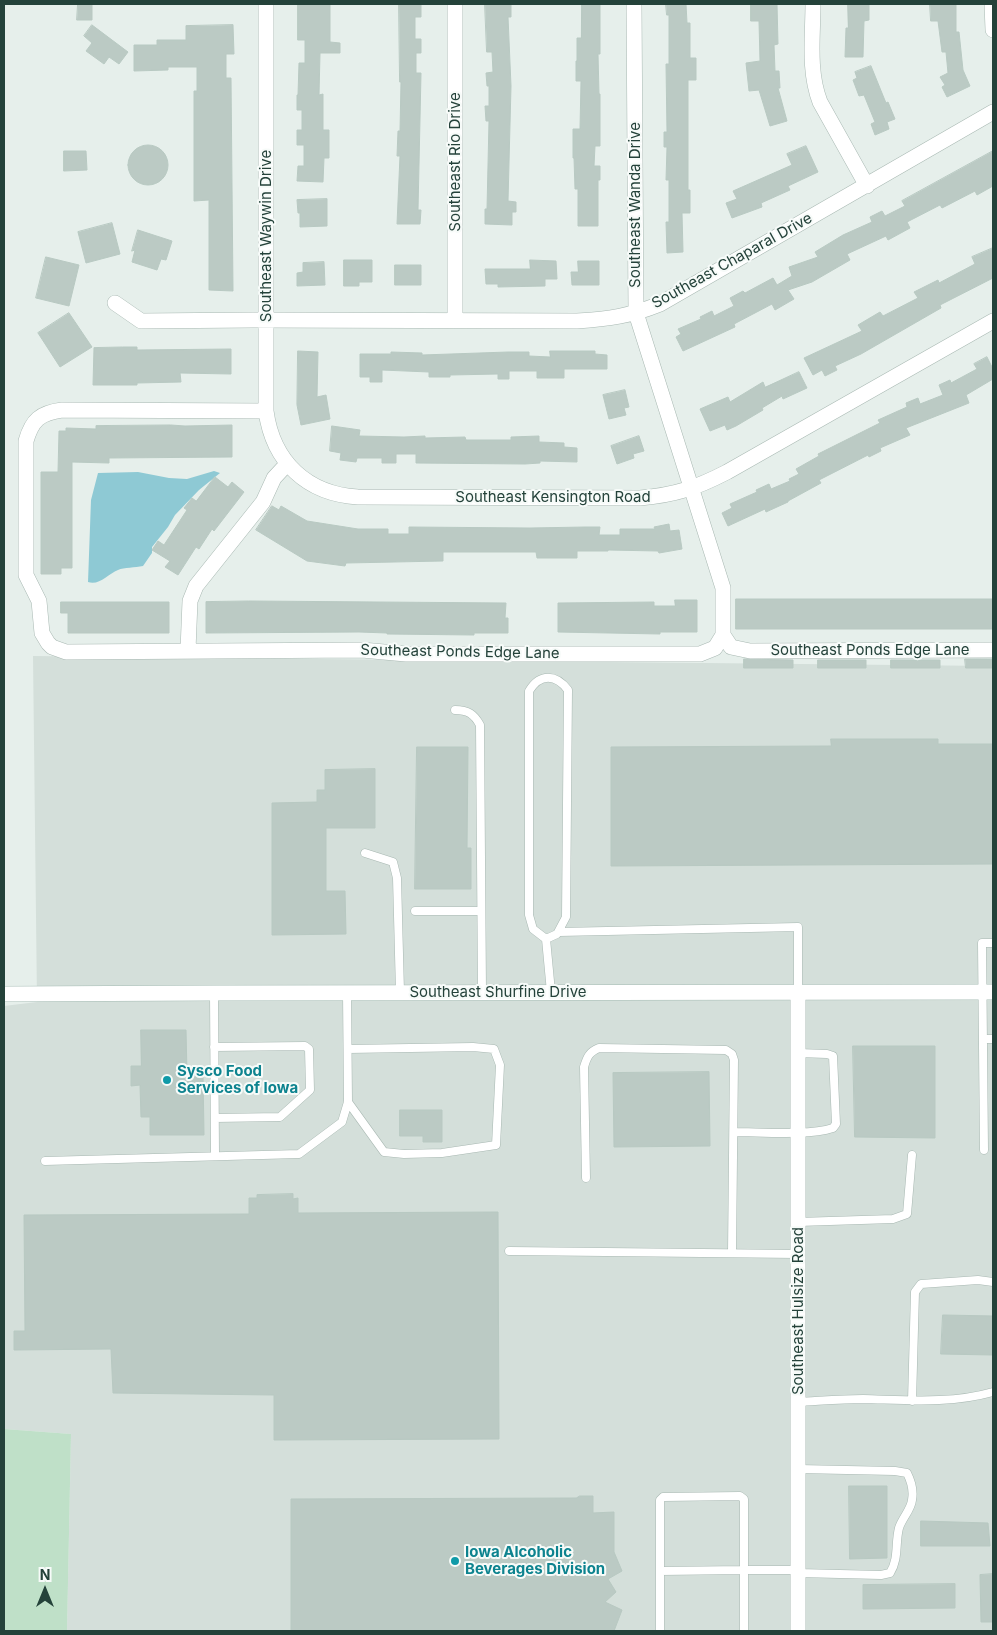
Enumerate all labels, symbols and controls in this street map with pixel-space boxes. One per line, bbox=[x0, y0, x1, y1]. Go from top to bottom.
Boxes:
street label: Southeast Rio Drive bbox=[446, 92, 464, 232]
street label: Southeast Wanda Drive bbox=[626, 122, 644, 288]
street label: Southeast Waywin Drive bbox=[257, 150, 275, 322]
street label: Southeast Chaparal Drive bbox=[649, 209, 815, 313]
street label: Southeast Kensington Road bbox=[455, 488, 651, 506]
street label: Southeast Ponds Edge Lane bbox=[360, 641, 560, 663]
street label: Southeast Ponds Edge Lane bbox=[770, 641, 970, 659]
street label: Southeast Shurfine Drive bbox=[409, 983, 587, 1001]
place label: Sysco Food Services of Iowa bbox=[177, 1062, 298, 1097]
marker: Sysco Food Services of Iowa bbox=[161, 1074, 173, 1086]
street label: Southeast Hulsize Road bbox=[789, 1227, 807, 1395]
place label: Iowa Alcoholic Beverages Division bbox=[465, 1543, 605, 1578]
marker: Iowa Alcoholic Beverages Division bbox=[449, 1555, 461, 1567]
north arrow bbox=[20, 1565, 70, 1615]
text: N bbox=[40, 1566, 50, 1583]

